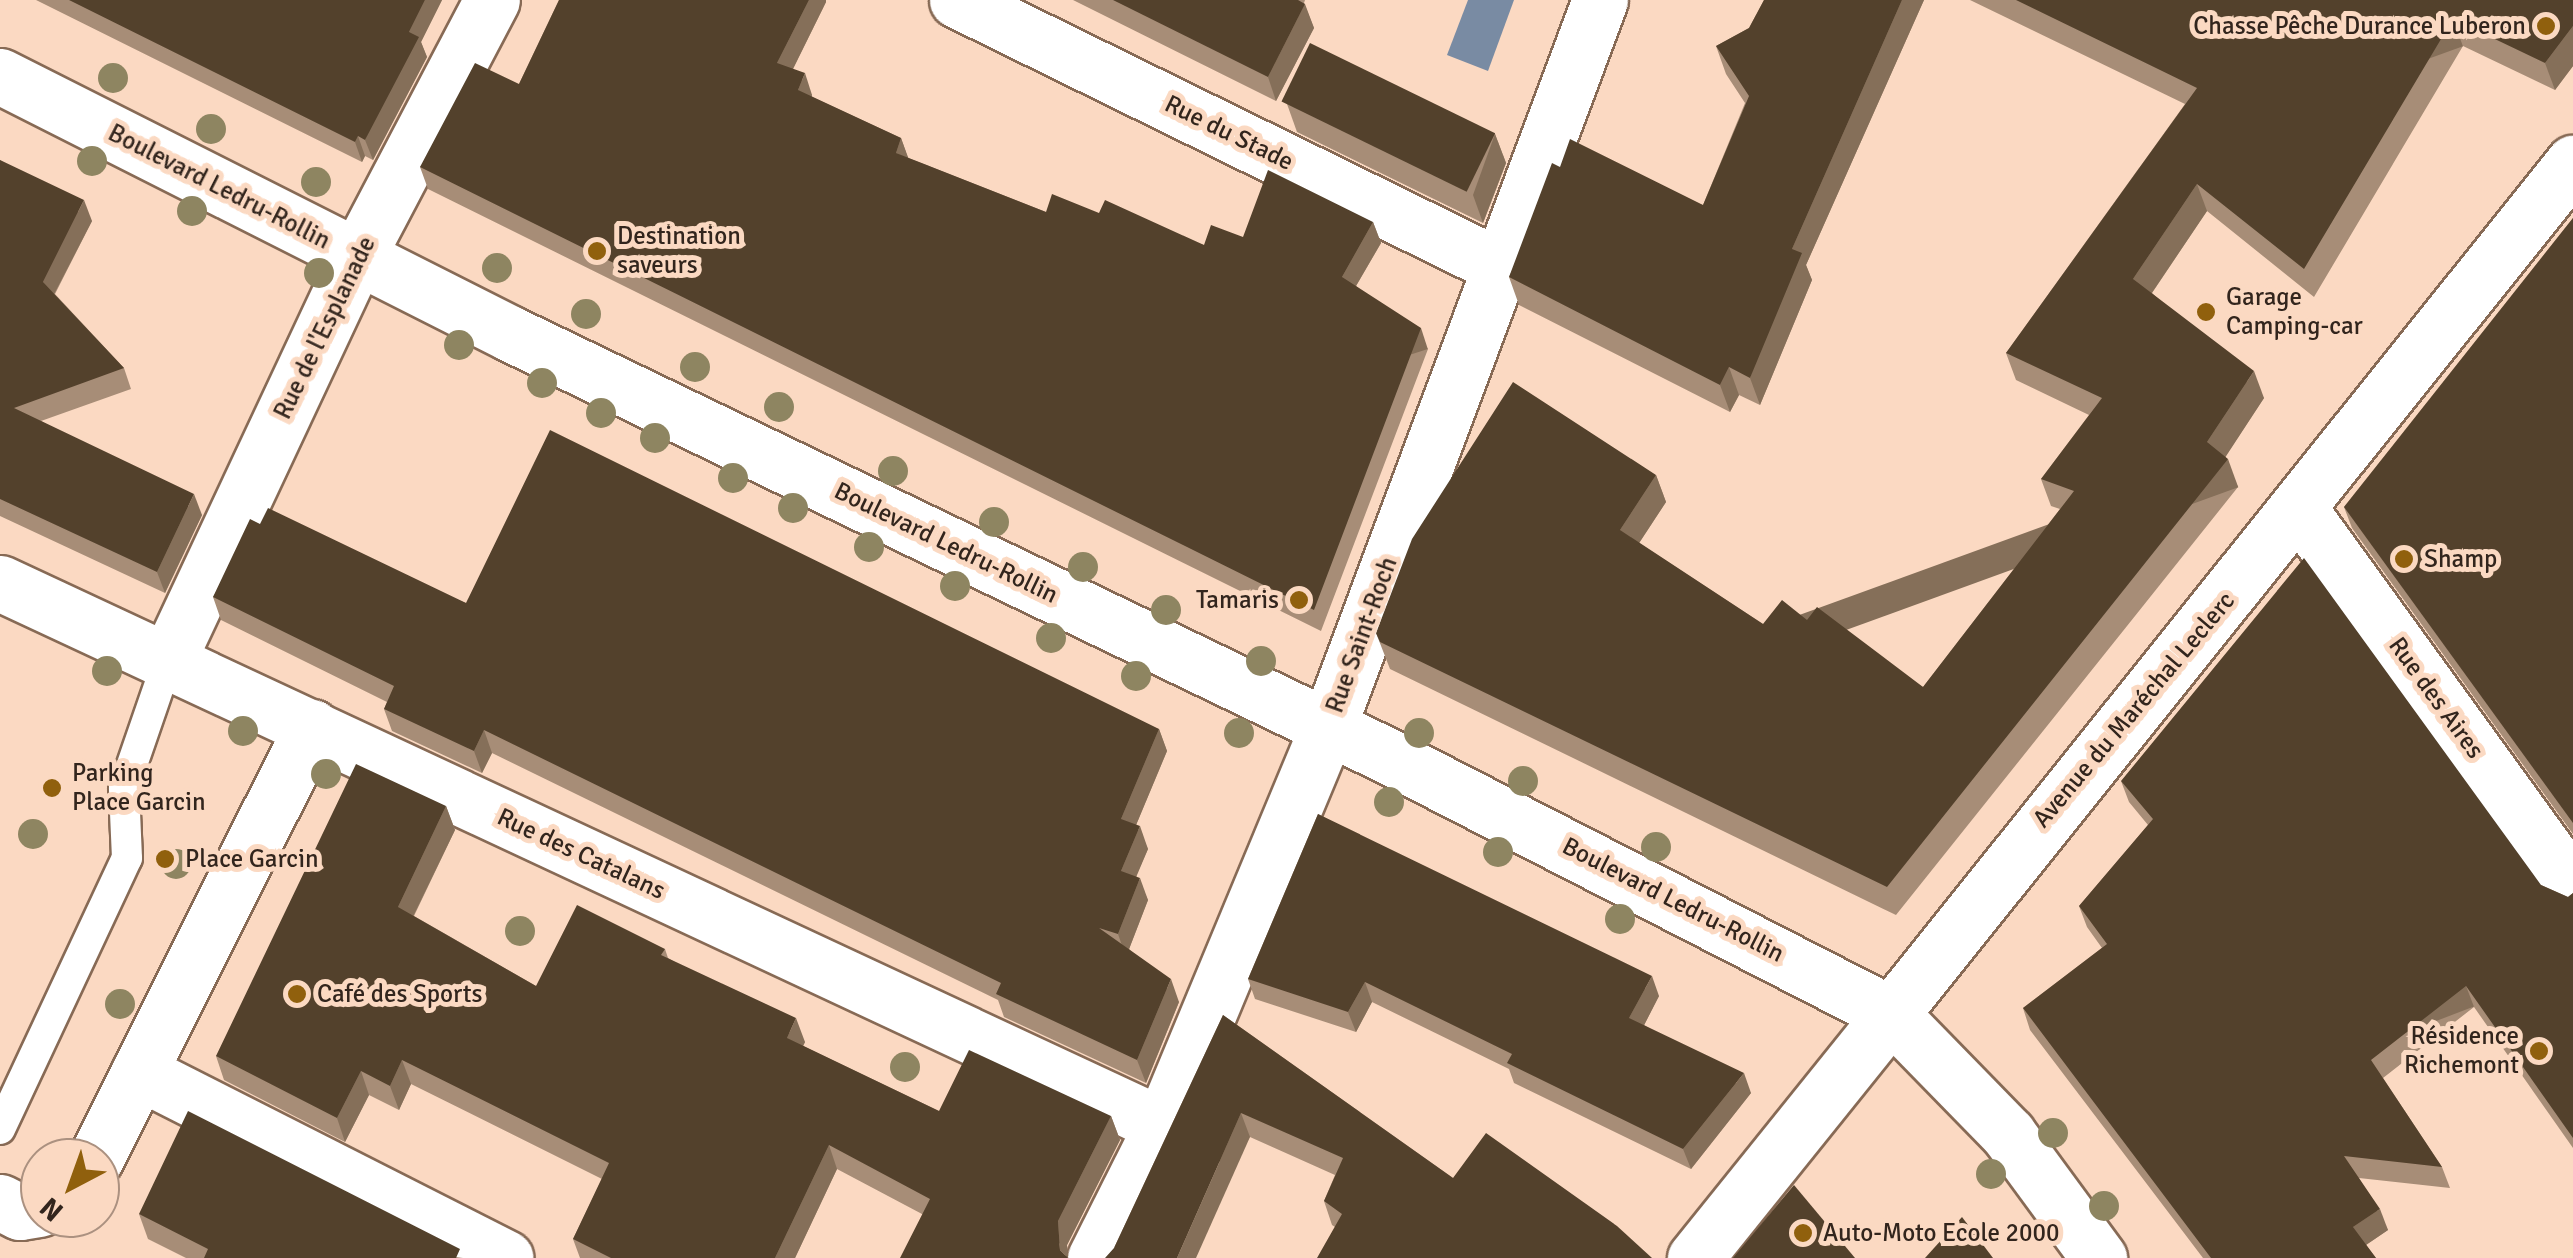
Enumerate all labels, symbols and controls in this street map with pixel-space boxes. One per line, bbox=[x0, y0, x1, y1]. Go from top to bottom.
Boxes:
place label: Chasse Pêche Durance Luberon bbox=[2193, 11, 2526, 41]
marker: Chasse Pêche Durance Luberon bbox=[2535, 15, 2557, 37]
street label: Rue du Stade bbox=[1160, 89, 1298, 177]
street label: Boulevard Ledru-Rollin bbox=[103, 118, 335, 256]
place label: Destination saveurs bbox=[617, 222, 741, 281]
street label: Rue de l'Esplanade bbox=[268, 232, 382, 424]
marker: Destination saveurs bbox=[586, 240, 608, 262]
place label: Garage Camping-car bbox=[2226, 283, 2363, 342]
marker: Garage Camping-car bbox=[2195, 301, 2217, 323]
street label: Boulevard Ledru-Rollin bbox=[829, 476, 1063, 610]
place label: Shamp bbox=[2424, 544, 2497, 574]
marker: Shamp bbox=[2393, 548, 2415, 570]
street label: Rue Saint-Roch bbox=[1320, 553, 1404, 717]
place label: Tamaris bbox=[1196, 585, 1279, 615]
street label: Avenue du Maréchal Leclerc bbox=[2027, 586, 2241, 834]
marker: Tamaris bbox=[1288, 589, 1310, 611]
street label: Rue des Aires bbox=[2382, 632, 2490, 764]
place label: Parking Place Garcin bbox=[72, 759, 206, 818]
marker: Parking Place Garcin bbox=[41, 777, 63, 799]
street label: Rue des Catalans bbox=[492, 802, 670, 906]
street label: Boulevard Ledru-Rollin bbox=[1557, 831, 1789, 969]
place label: Place Garcin bbox=[185, 844, 319, 874]
marker: Place Garcin bbox=[154, 848, 176, 870]
place label: Café des Sports bbox=[317, 979, 482, 1009]
marker: Café des Sports bbox=[286, 983, 308, 1005]
place label: Résidence Richemont bbox=[2404, 1022, 2519, 1081]
marker: Résidence Richemont bbox=[2528, 1040, 2550, 1062]
north arrow bbox=[20, 1138, 120, 1238]
text: N bbox=[33, 1190, 70, 1228]
place label: Auto-Moto Ecole 2000 bbox=[1823, 1218, 2060, 1248]
marker: Auto-Moto Ecole 2000 bbox=[1792, 1222, 1814, 1244]

